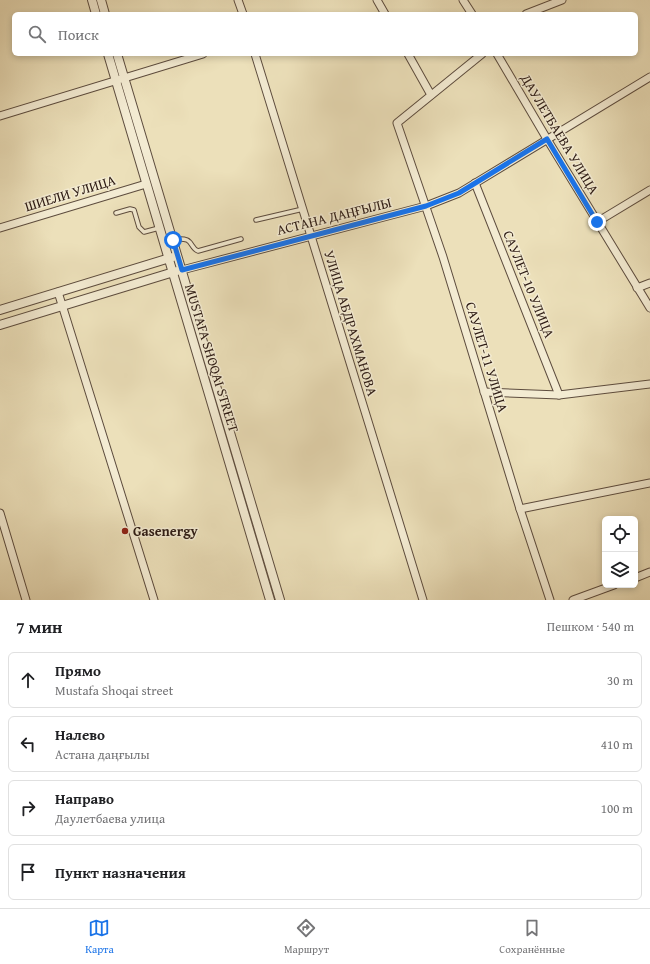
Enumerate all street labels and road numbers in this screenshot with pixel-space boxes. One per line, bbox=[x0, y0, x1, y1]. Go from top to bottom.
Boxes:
street label: ДАУЛЕТБАЕВА УЛИЦА bbox=[516, 69, 604, 198]
street label: ШИЕЛИ УЛИЦА bbox=[22, 170, 118, 216]
street label: АСТАНА ДАҢҒЫЛЫ bbox=[275, 192, 394, 240]
street label: САУЛЕТ-10 УЛИЦА bbox=[498, 227, 560, 341]
street label: УЛИЦА АБДРАХМАНОВА bbox=[319, 248, 383, 399]
street label: MUSTAFA SHOQAI STREET bbox=[180, 281, 244, 435]
street label: САУЛЕТ-11 УЛИЦА bbox=[461, 299, 513, 415]

